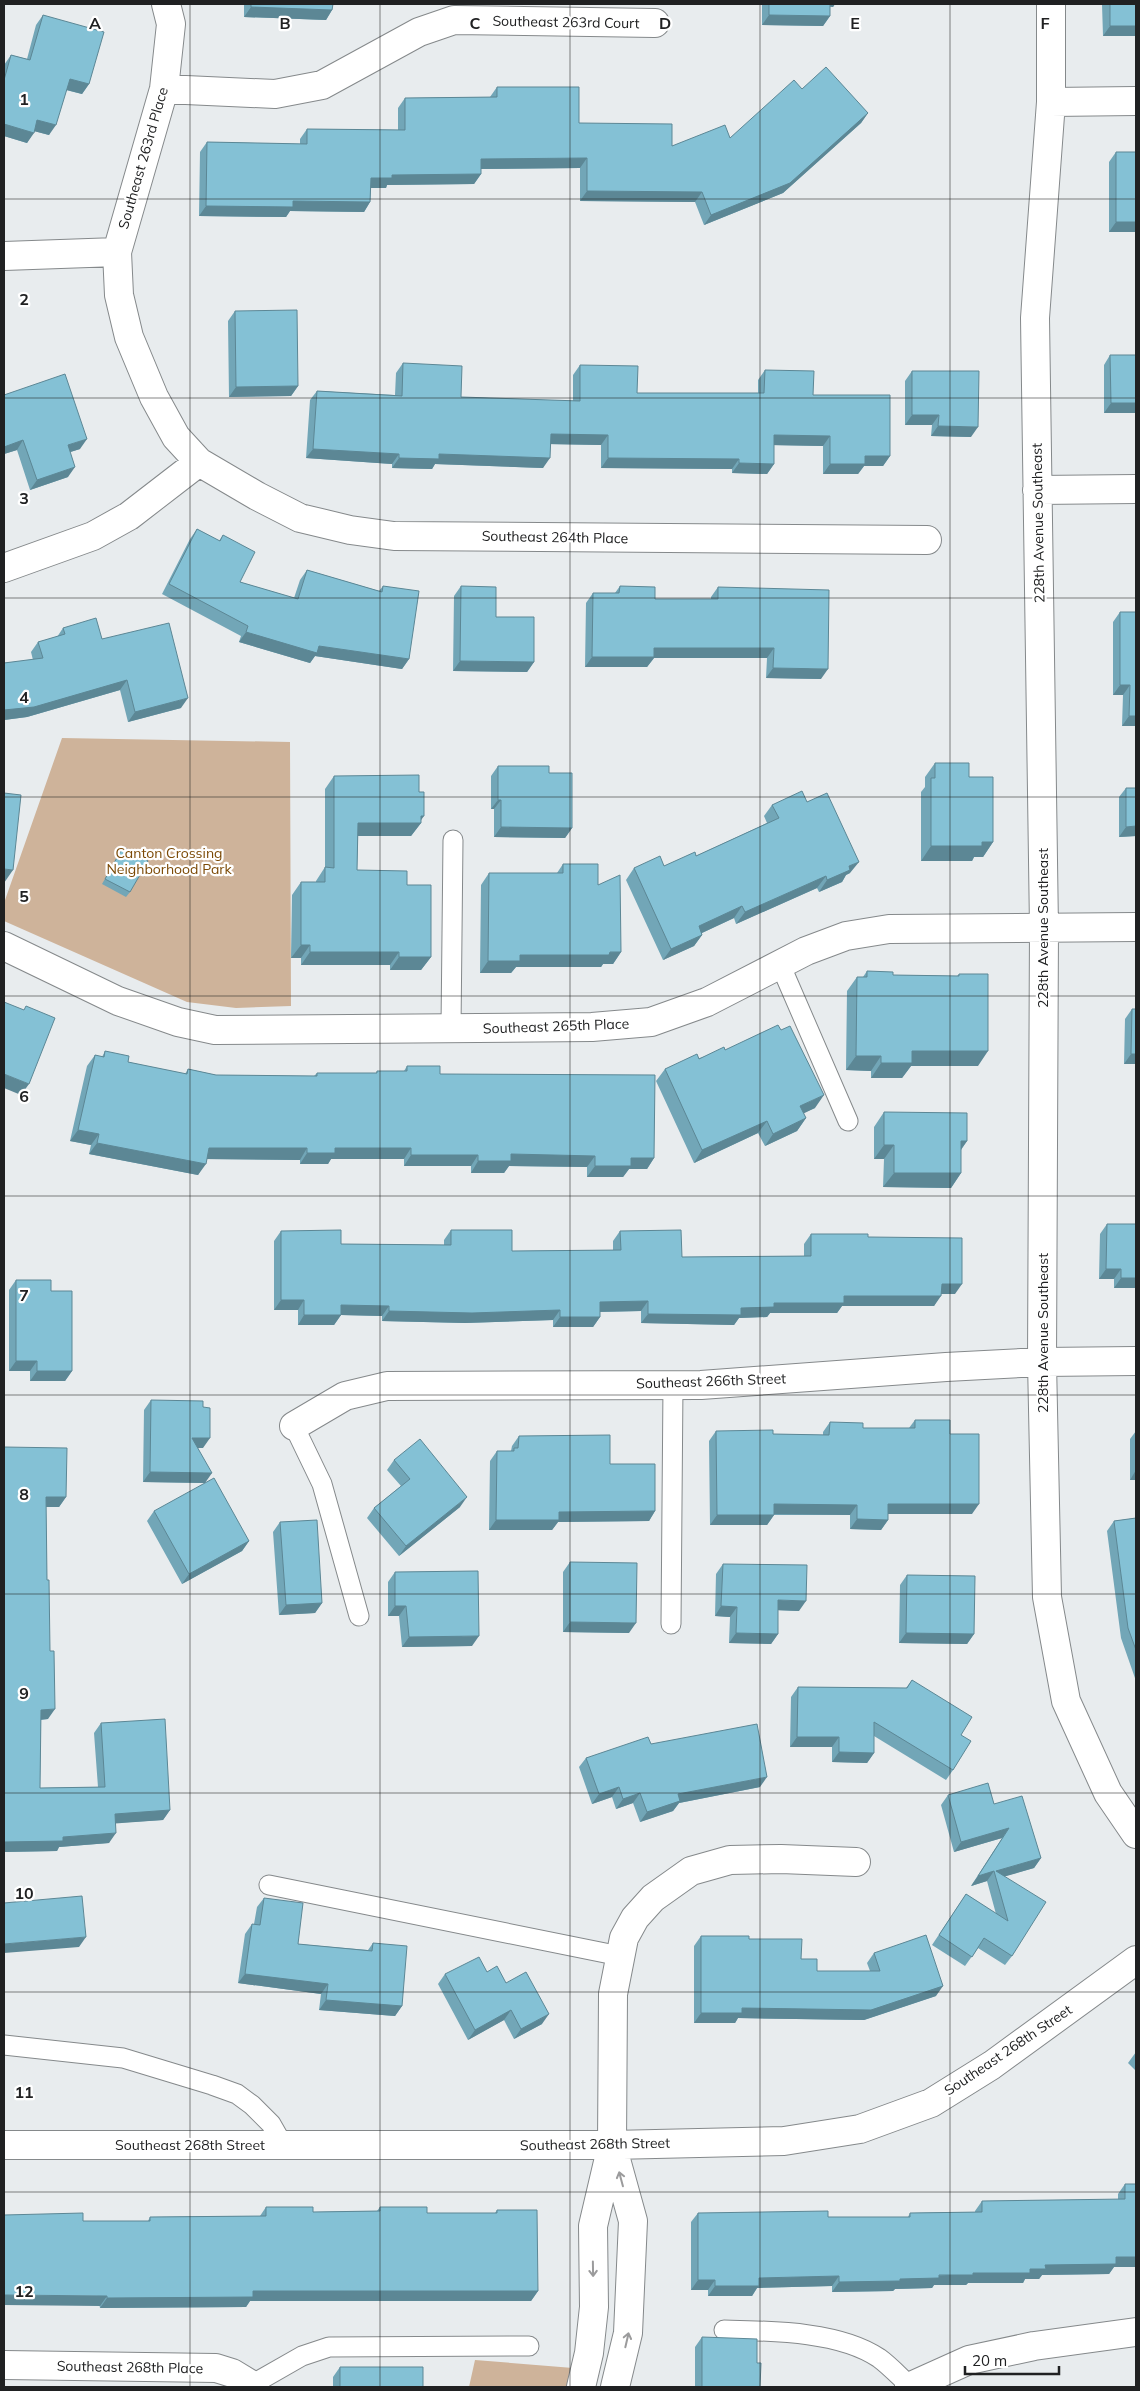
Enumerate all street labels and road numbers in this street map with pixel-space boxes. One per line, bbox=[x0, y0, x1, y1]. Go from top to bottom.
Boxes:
street label: Southeast 263rd Court bbox=[492, 12, 640, 32]
street label: Southeast 263rd Place bbox=[114, 85, 172, 231]
street label: 228th Avenue Southeast bbox=[1028, 443, 1048, 603]
street label: Southeast 264th Place bbox=[482, 527, 628, 547]
street label: 228th Avenue Southeast bbox=[1034, 848, 1052, 1008]
street label: Southeast 265th Place bbox=[482, 1014, 630, 1038]
street label: 228th Avenue Southeast bbox=[1034, 1253, 1052, 1413]
street label: Southeast 266th Street bbox=[636, 1369, 786, 1393]
street label: Southeast 268th Street bbox=[941, 2001, 1075, 2099]
street label: Southeast 268th Street bbox=[520, 2134, 670, 2154]
street label: Southeast 268th Street bbox=[115, 2136, 265, 2154]
street label: Southeast 268th Place bbox=[57, 2357, 203, 2377]

